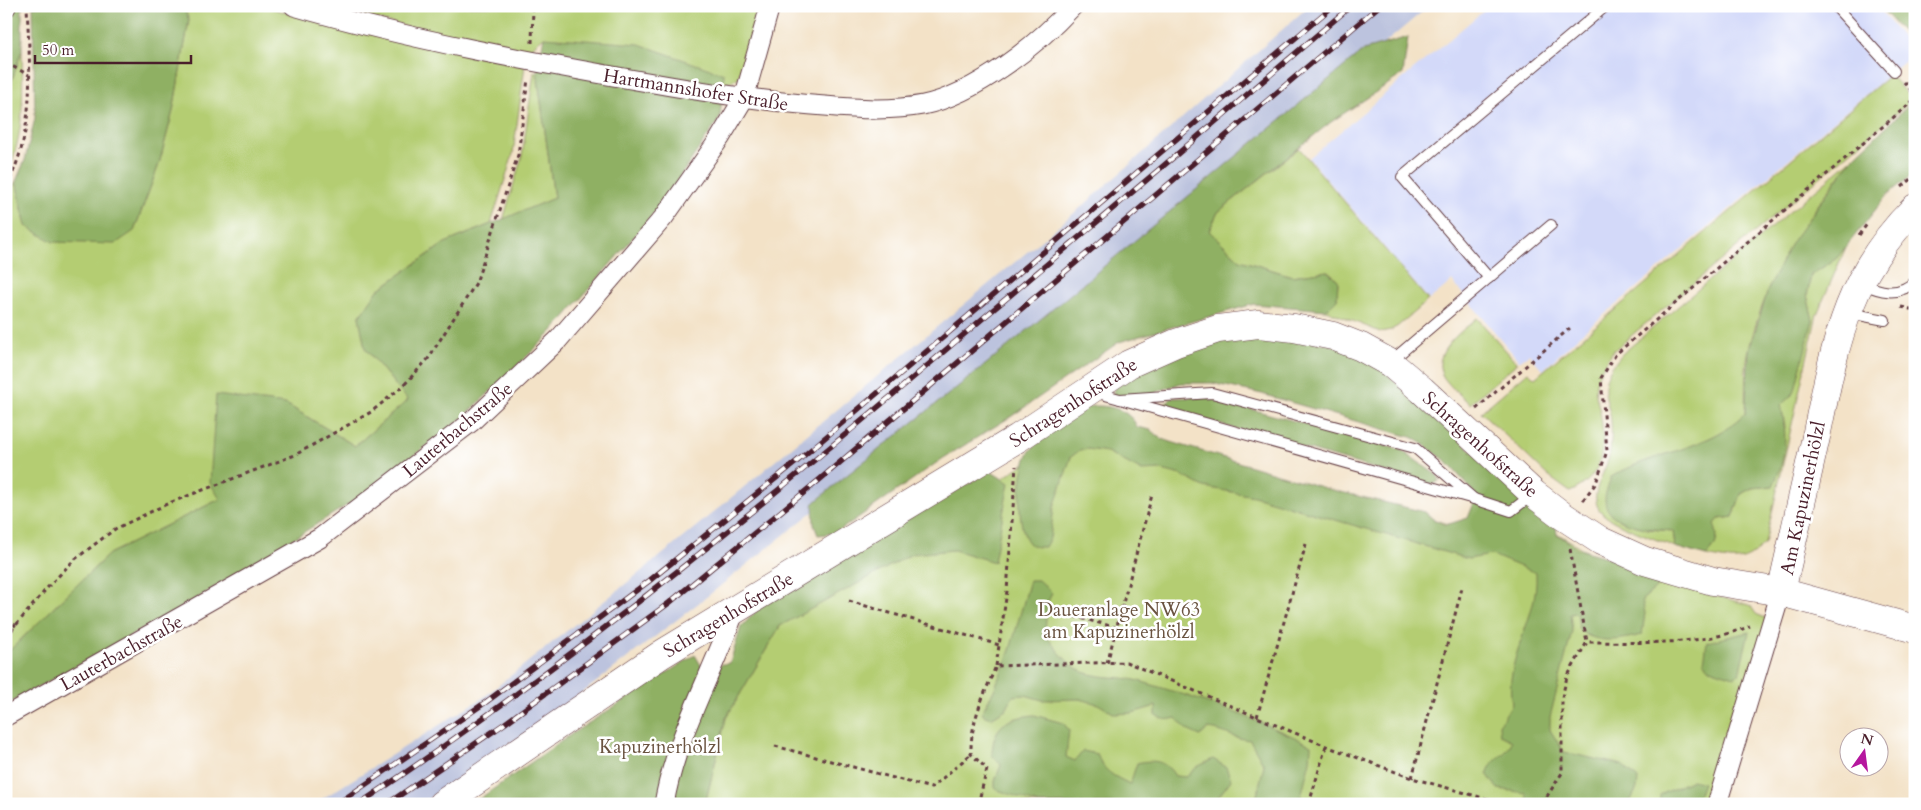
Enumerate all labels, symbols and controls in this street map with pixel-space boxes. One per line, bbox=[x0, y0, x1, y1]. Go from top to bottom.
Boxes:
scale bar bbox=[35, 32, 191, 64]
text: 50 m bbox=[42, 40, 74, 60]
street label: Hartmannshofer Straße bbox=[601, 63, 790, 117]
street label: Schragenhofstraße bbox=[1005, 352, 1143, 454]
street label: Lauterbachstraße bbox=[397, 376, 518, 484]
street label: Schragenhofstraße bbox=[1417, 386, 1544, 504]
street label: Am Kapuzinerhölzl bbox=[1774, 419, 1832, 578]
street label: Schragenhofstraße bbox=[658, 566, 799, 664]
park label: Daueranlage NW63 am Kapuzinerhölzl bbox=[1038, 597, 1200, 645]
street label: Lauterbachstraße bbox=[55, 608, 188, 697]
north arrow bbox=[1838, 728, 1888, 778]
text: N bbox=[1859, 729, 1875, 751]
park label: Kapuzinerhölzl bbox=[599, 734, 721, 760]

